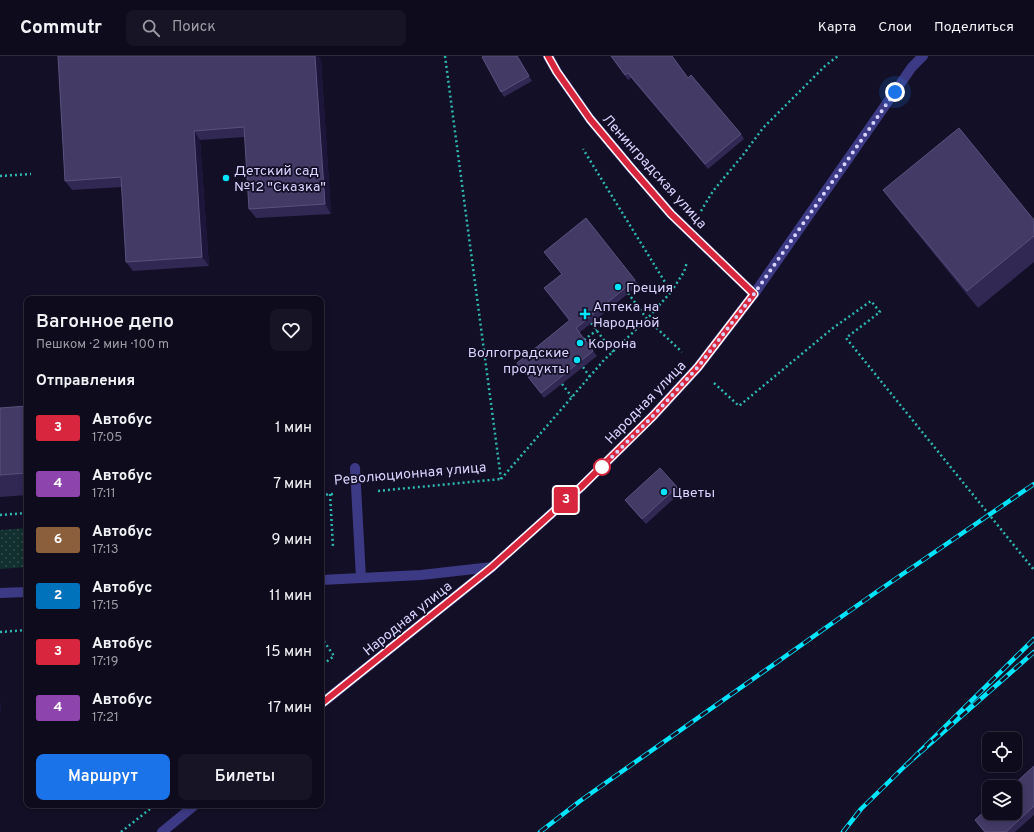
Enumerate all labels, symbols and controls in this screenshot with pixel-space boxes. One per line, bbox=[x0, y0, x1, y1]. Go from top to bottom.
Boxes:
search box bbox=[126, 10, 406, 46]
text: Commutr bbox=[20, 16, 102, 40]
icon: search bbox=[140, 17, 162, 39]
text: Поиск bbox=[172, 18, 216, 37]
text: Карта bbox=[818, 19, 856, 36]
text: Слои bbox=[878, 19, 912, 36]
text: Поделиться bbox=[934, 19, 1014, 36]
your location bbox=[885, 82, 905, 102]
street label: Ленинградская улица bbox=[598, 111, 710, 233]
place label: Детский сад №12 "Сказка" bbox=[234, 163, 326, 196]
marker: Детский сад №12 "Сказка" bbox=[221, 173, 231, 183]
place label: Греция bbox=[626, 280, 673, 297]
marker: Греция bbox=[613, 282, 623, 292]
place label: Аптека на Народной bbox=[593, 299, 660, 332]
button: heart bbox=[270, 309, 312, 351]
marker: Аптека на Народной bbox=[580, 309, 590, 319]
text: Вагонное депо bbox=[36, 310, 174, 334]
place label: Корона bbox=[588, 336, 636, 353]
text: Пешком · 2 мин · 100 m bbox=[36, 337, 169, 353]
marker: Корона bbox=[575, 338, 585, 348]
place label: Волгоградские продукты bbox=[468, 345, 569, 378]
marker: Волгоградские продукты bbox=[572, 355, 582, 365]
street label: Народная улица bbox=[602, 358, 690, 448]
text: Отправления bbox=[36, 372, 135, 391]
text: Автобус bbox=[92, 411, 152, 430]
text: 3 bbox=[54, 419, 62, 436]
text: 1 мин bbox=[275, 419, 312, 438]
text: 17:05 bbox=[92, 430, 122, 446]
unlabelled marker bbox=[593, 458, 611, 476]
street label: Революционная улица bbox=[333, 459, 487, 490]
text: Автобус bbox=[92, 467, 152, 486]
text: 4 bbox=[54, 475, 63, 492]
text: 7 мин bbox=[273, 475, 312, 494]
place label: Цветы bbox=[672, 485, 715, 502]
text: 17:11 bbox=[92, 486, 116, 502]
line badge: 3 bbox=[553, 487, 579, 513]
marker: Цветы bbox=[659, 487, 669, 497]
text: 3 bbox=[562, 491, 570, 508]
text: Автобус bbox=[92, 523, 152, 542]
text: 6 bbox=[54, 531, 62, 548]
text: 9 мин bbox=[272, 531, 312, 550]
text: 17:13 bbox=[92, 542, 119, 558]
street label: Народная улица bbox=[360, 578, 456, 660]
text: Автобус bbox=[92, 579, 152, 598]
text: 2 bbox=[54, 587, 62, 604]
text: 11 мин bbox=[269, 587, 312, 606]
text: 17:15 bbox=[92, 598, 119, 614]
text: Автобус bbox=[92, 635, 152, 654]
text: 3 bbox=[54, 643, 62, 660]
text: 15 мин bbox=[266, 643, 312, 662]
text: 17:19 bbox=[92, 654, 119, 670]
text: Автобус bbox=[92, 691, 152, 710]
text: 4 bbox=[54, 699, 63, 716]
text: 17 мин bbox=[268, 699, 312, 718]
text: 17:21 bbox=[92, 710, 119, 726]
map controls bbox=[982, 732, 1022, 820]
button: locate bbox=[982, 732, 1022, 772]
button: Маршрут bbox=[36, 754, 170, 800]
button: Билеты bbox=[178, 754, 312, 800]
button: layers bbox=[982, 780, 1022, 820]

